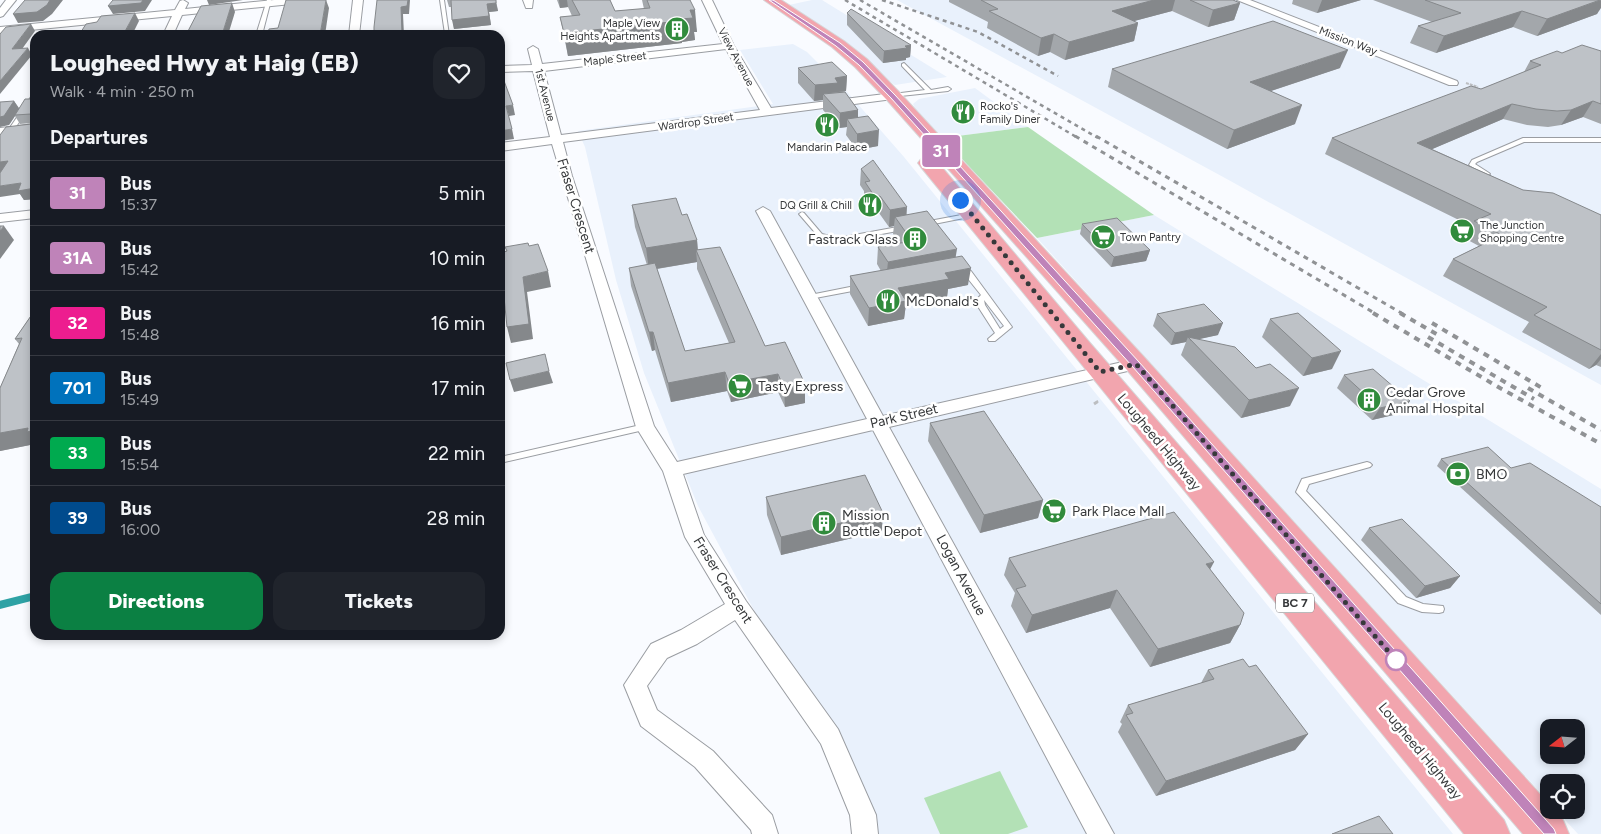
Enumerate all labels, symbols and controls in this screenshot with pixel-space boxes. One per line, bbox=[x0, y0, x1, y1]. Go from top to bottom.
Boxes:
building icon: Maple View Heights Apartments bbox=[664, 16, 690, 42]
place label: Maple View Heights Apartments bbox=[560, 17, 660, 43]
street label: Mission Way bbox=[1317, 24, 1379, 58]
street label: View Avenue bbox=[715, 25, 757, 89]
button: heart bbox=[433, 47, 485, 99]
text: Lougheed Hwy at Haig (EB) bbox=[50, 48, 359, 77]
street label: Maple Street bbox=[583, 49, 647, 69]
street label: 1st Avenue bbox=[532, 67, 558, 123]
text: Walk · 4 min · 250 m bbox=[50, 82, 194, 101]
restaurant icon: Rocko's Family Diner bbox=[950, 99, 976, 125]
place label: Rocko's Family Diner bbox=[980, 100, 1041, 126]
street label: Wardrop Street bbox=[657, 110, 735, 134]
restaurant icon: Mandarin Palace bbox=[814, 112, 840, 138]
text: Departures bbox=[50, 126, 148, 149]
line badge: 31 bbox=[918, 135, 964, 167]
text: 31 bbox=[932, 140, 950, 162]
place label: Mandarin Palace bbox=[787, 141, 867, 154]
street label: Fraser Crescent bbox=[553, 156, 599, 256]
text: Bus bbox=[120, 172, 151, 195]
text: 31 bbox=[69, 182, 86, 204]
text: 5 min bbox=[438, 182, 485, 205]
your location bbox=[948, 188, 973, 213]
restaurant icon: DQ Grill & Chill bbox=[857, 192, 883, 218]
text: 15:37 bbox=[120, 195, 157, 214]
place label: DQ Grill & Chill bbox=[780, 199, 852, 212]
supermarket icon: The Junction Shopping Centre bbox=[1449, 218, 1475, 244]
place label: The Junction Shopping Centre bbox=[1480, 219, 1564, 245]
supermarket icon: Town Pantry bbox=[1090, 224, 1116, 250]
building icon: Fastrack Glass bbox=[902, 226, 928, 252]
place label: Fastrack Glass bbox=[808, 231, 898, 248]
place label: Town Pantry bbox=[1120, 231, 1181, 244]
text: Bus bbox=[120, 237, 151, 260]
text: 31A bbox=[62, 247, 93, 269]
text: 10 min bbox=[429, 247, 485, 270]
text: 15:42 bbox=[120, 260, 159, 279]
restaurant icon: McDonald's bbox=[875, 288, 901, 314]
place label: McDonald's bbox=[906, 293, 979, 310]
text: Bus bbox=[120, 302, 151, 325]
text: 32 bbox=[67, 312, 88, 334]
text: 16 min bbox=[431, 312, 485, 335]
text: 15:48 bbox=[120, 325, 160, 344]
text: Bus bbox=[120, 367, 151, 390]
supermarket icon: Tasty Express bbox=[727, 373, 753, 399]
text: 701 bbox=[63, 377, 92, 399]
text: 17 min bbox=[431, 377, 485, 400]
place label: Tasty Express bbox=[758, 378, 843, 395]
place label: Cedar Grove Animal Hospital bbox=[1386, 384, 1484, 417]
building icon: Cedar Grove Animal Hospital bbox=[1356, 387, 1382, 413]
text: 15:49 bbox=[120, 390, 159, 409]
street label: Lougheed Highway bbox=[1114, 390, 1205, 494]
street label: Park Street bbox=[868, 400, 940, 432]
text: Bus bbox=[120, 432, 151, 455]
text: 33 bbox=[67, 442, 88, 464]
text: 22 min bbox=[428, 442, 485, 465]
text: 15:54 bbox=[120, 455, 159, 474]
bank icon: BMO bbox=[1445, 461, 1471, 487]
place label: BMO bbox=[1476, 466, 1507, 483]
text: Bus bbox=[120, 497, 151, 520]
supermarket icon: Park Place Mall bbox=[1041, 498, 1067, 524]
place label: Park Place Mall bbox=[1072, 503, 1164, 520]
text: 39 bbox=[67, 507, 88, 529]
text: 28 min bbox=[427, 507, 485, 530]
place label: Mission Bottle Depot bbox=[842, 507, 922, 540]
building icon: Mission Bottle Depot bbox=[811, 510, 837, 536]
text: 16:00 bbox=[120, 520, 160, 539]
street label: Logan Avenue bbox=[933, 532, 990, 619]
street label: Fraser Crescent bbox=[690, 534, 756, 626]
button: Directions bbox=[50, 572, 263, 630]
button: Tickets bbox=[273, 572, 485, 630]
road number: BC 7 bbox=[1276, 594, 1314, 612]
unlabelled marker bbox=[1385, 649, 1407, 671]
street label: Lougheed Highway bbox=[1375, 699, 1466, 803]
north arrow bbox=[1540, 719, 1585, 764]
map controls bbox=[1540, 719, 1585, 819]
button: locate bbox=[1540, 774, 1585, 819]

